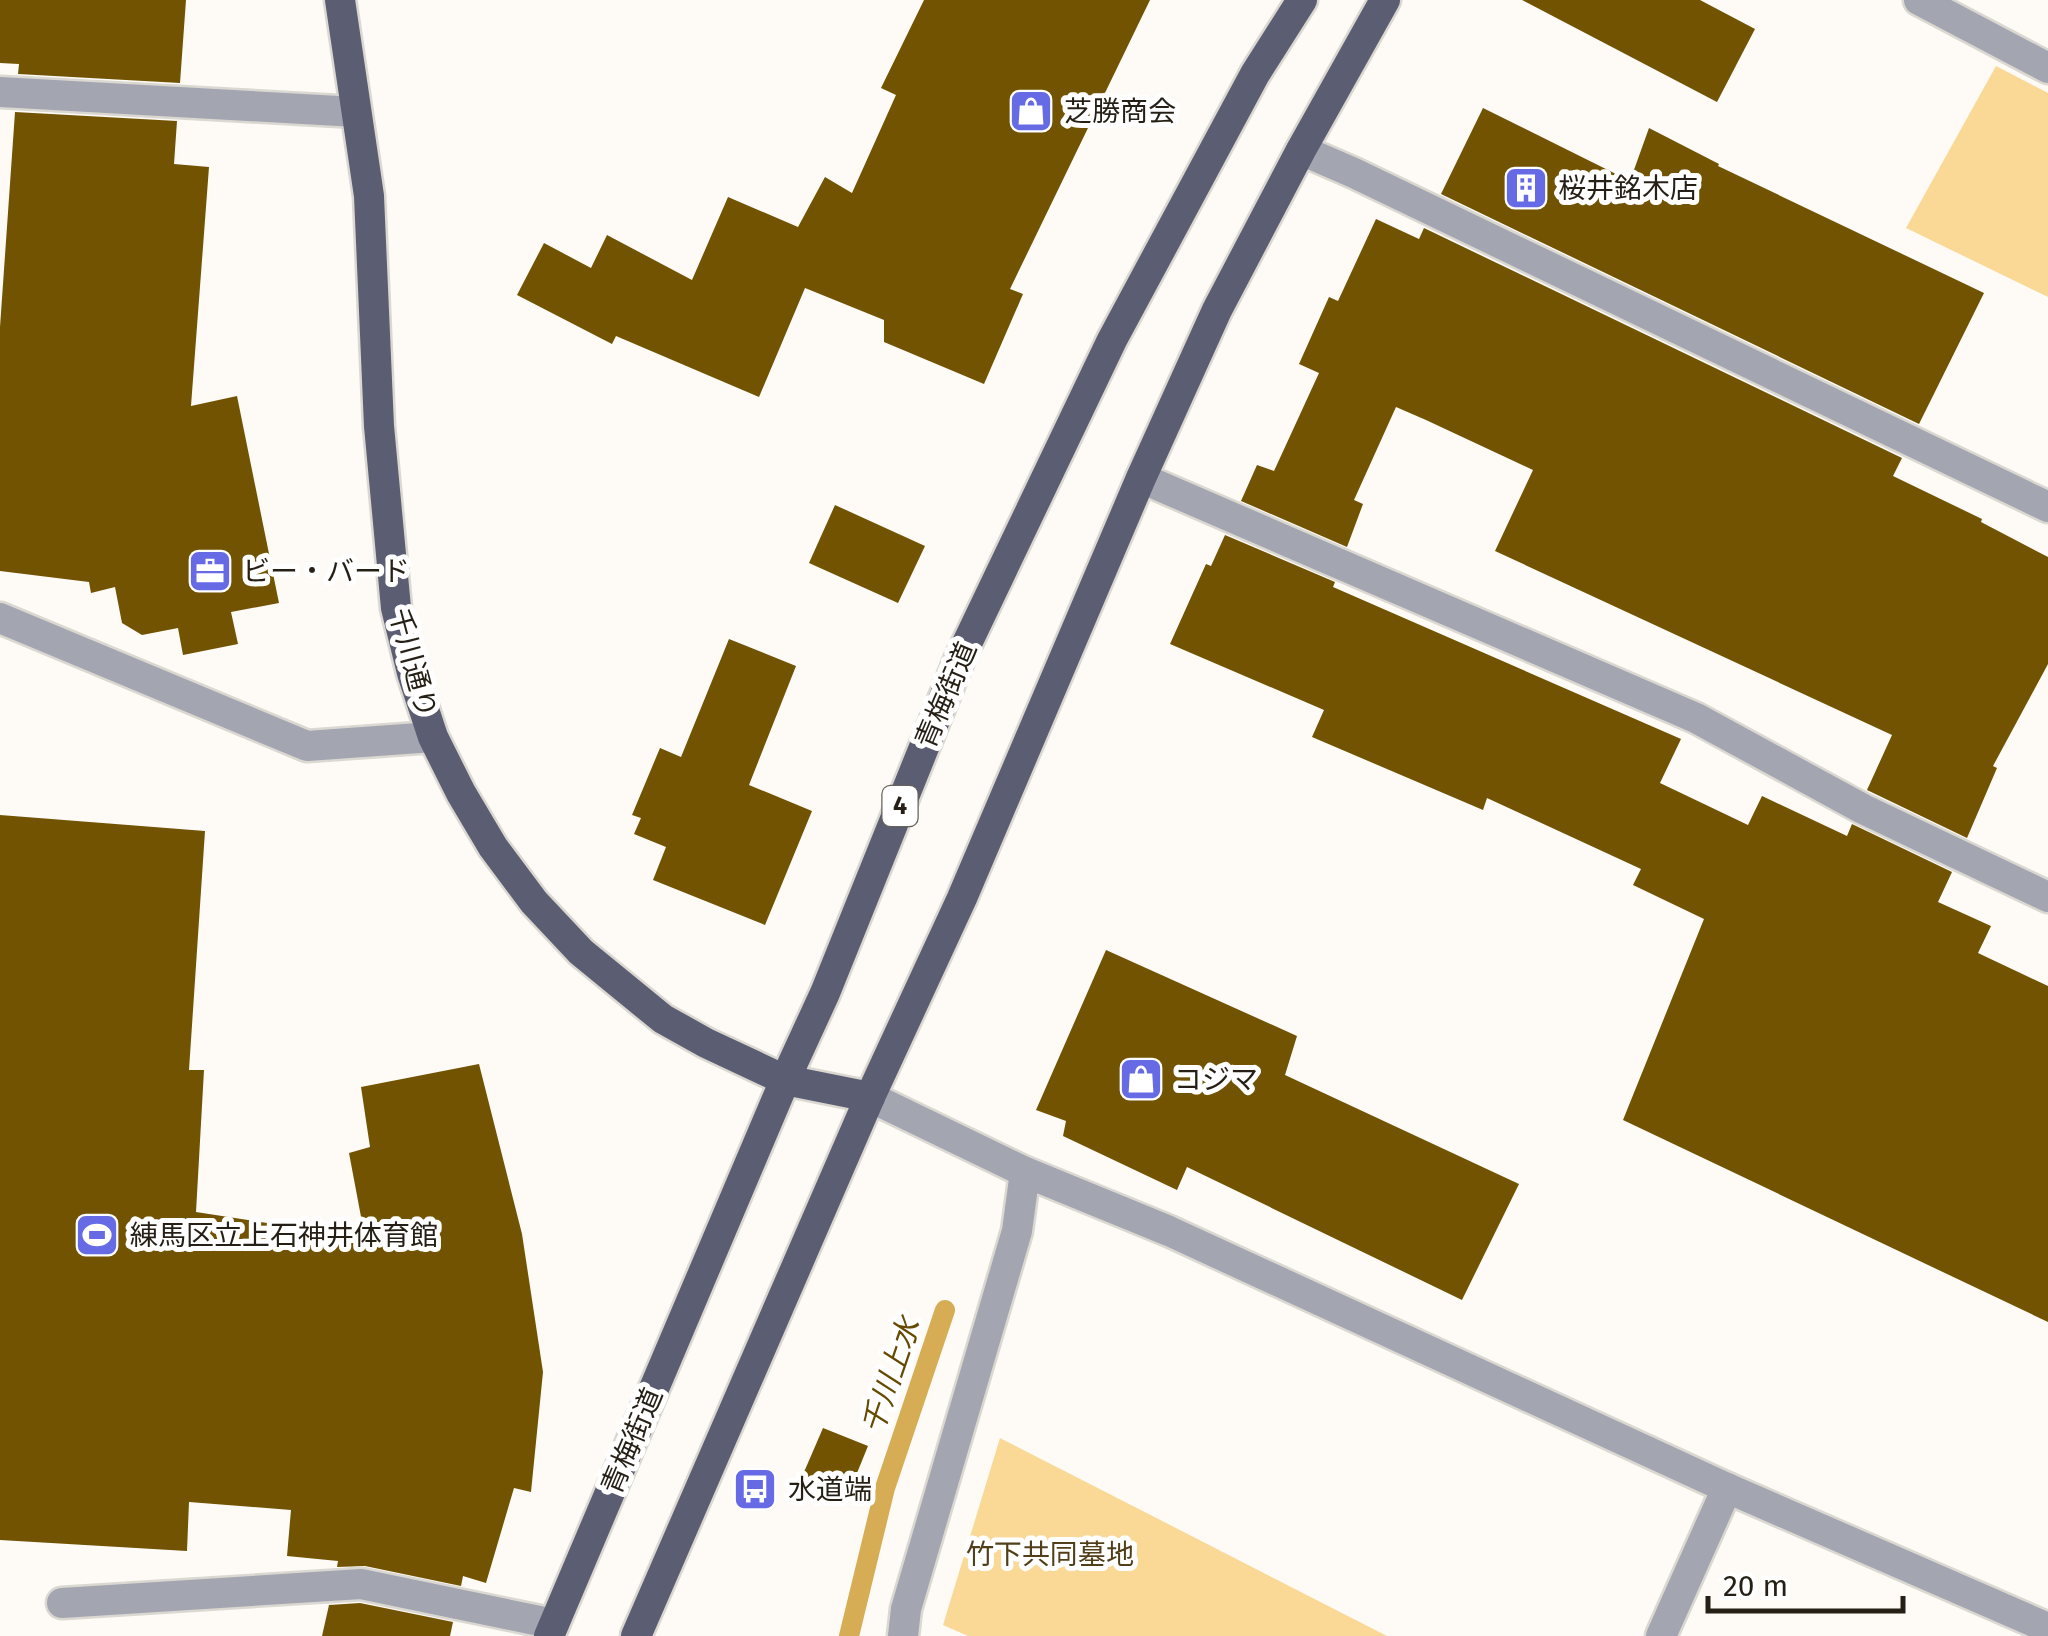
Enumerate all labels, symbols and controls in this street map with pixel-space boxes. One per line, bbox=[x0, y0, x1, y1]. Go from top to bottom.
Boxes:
shop icon: 芝勝商会 bbox=[1008, 88, 1054, 134]
place label: 芝勝商会 bbox=[1064, 95, 1176, 128]
building icon: 桜井銘木店 bbox=[1503, 165, 1549, 211]
place label: 桜井銘木店 bbox=[1558, 172, 1698, 205]
office icon: ビー・バード bbox=[187, 548, 233, 594]
place label: ビー・バード bbox=[242, 555, 410, 588]
street label: 千川通り bbox=[383, 605, 443, 721]
street label: 青梅街道 bbox=[909, 637, 983, 753]
road number: 4 bbox=[882, 786, 918, 826]
shop icon: コジマ bbox=[1118, 1056, 1164, 1102]
place label: コジマ bbox=[1174, 1063, 1258, 1096]
sports icon: 練馬区立上石神井体育館 bbox=[74, 1212, 120, 1258]
place label: 練馬区立上石神井体育館 bbox=[130, 1219, 438, 1252]
water label: 千川上水 bbox=[854, 1311, 929, 1439]
street label: 青梅街道 bbox=[595, 1383, 669, 1499]
bus stop icon: 水道端 bbox=[732, 1466, 778, 1512]
place label: 水道端 bbox=[788, 1473, 872, 1506]
park label: 竹下共同墓地 bbox=[966, 1538, 1134, 1571]
scale bar bbox=[1708, 1551, 1903, 1613]
text: 20 m bbox=[1723, 1568, 1788, 1604]

